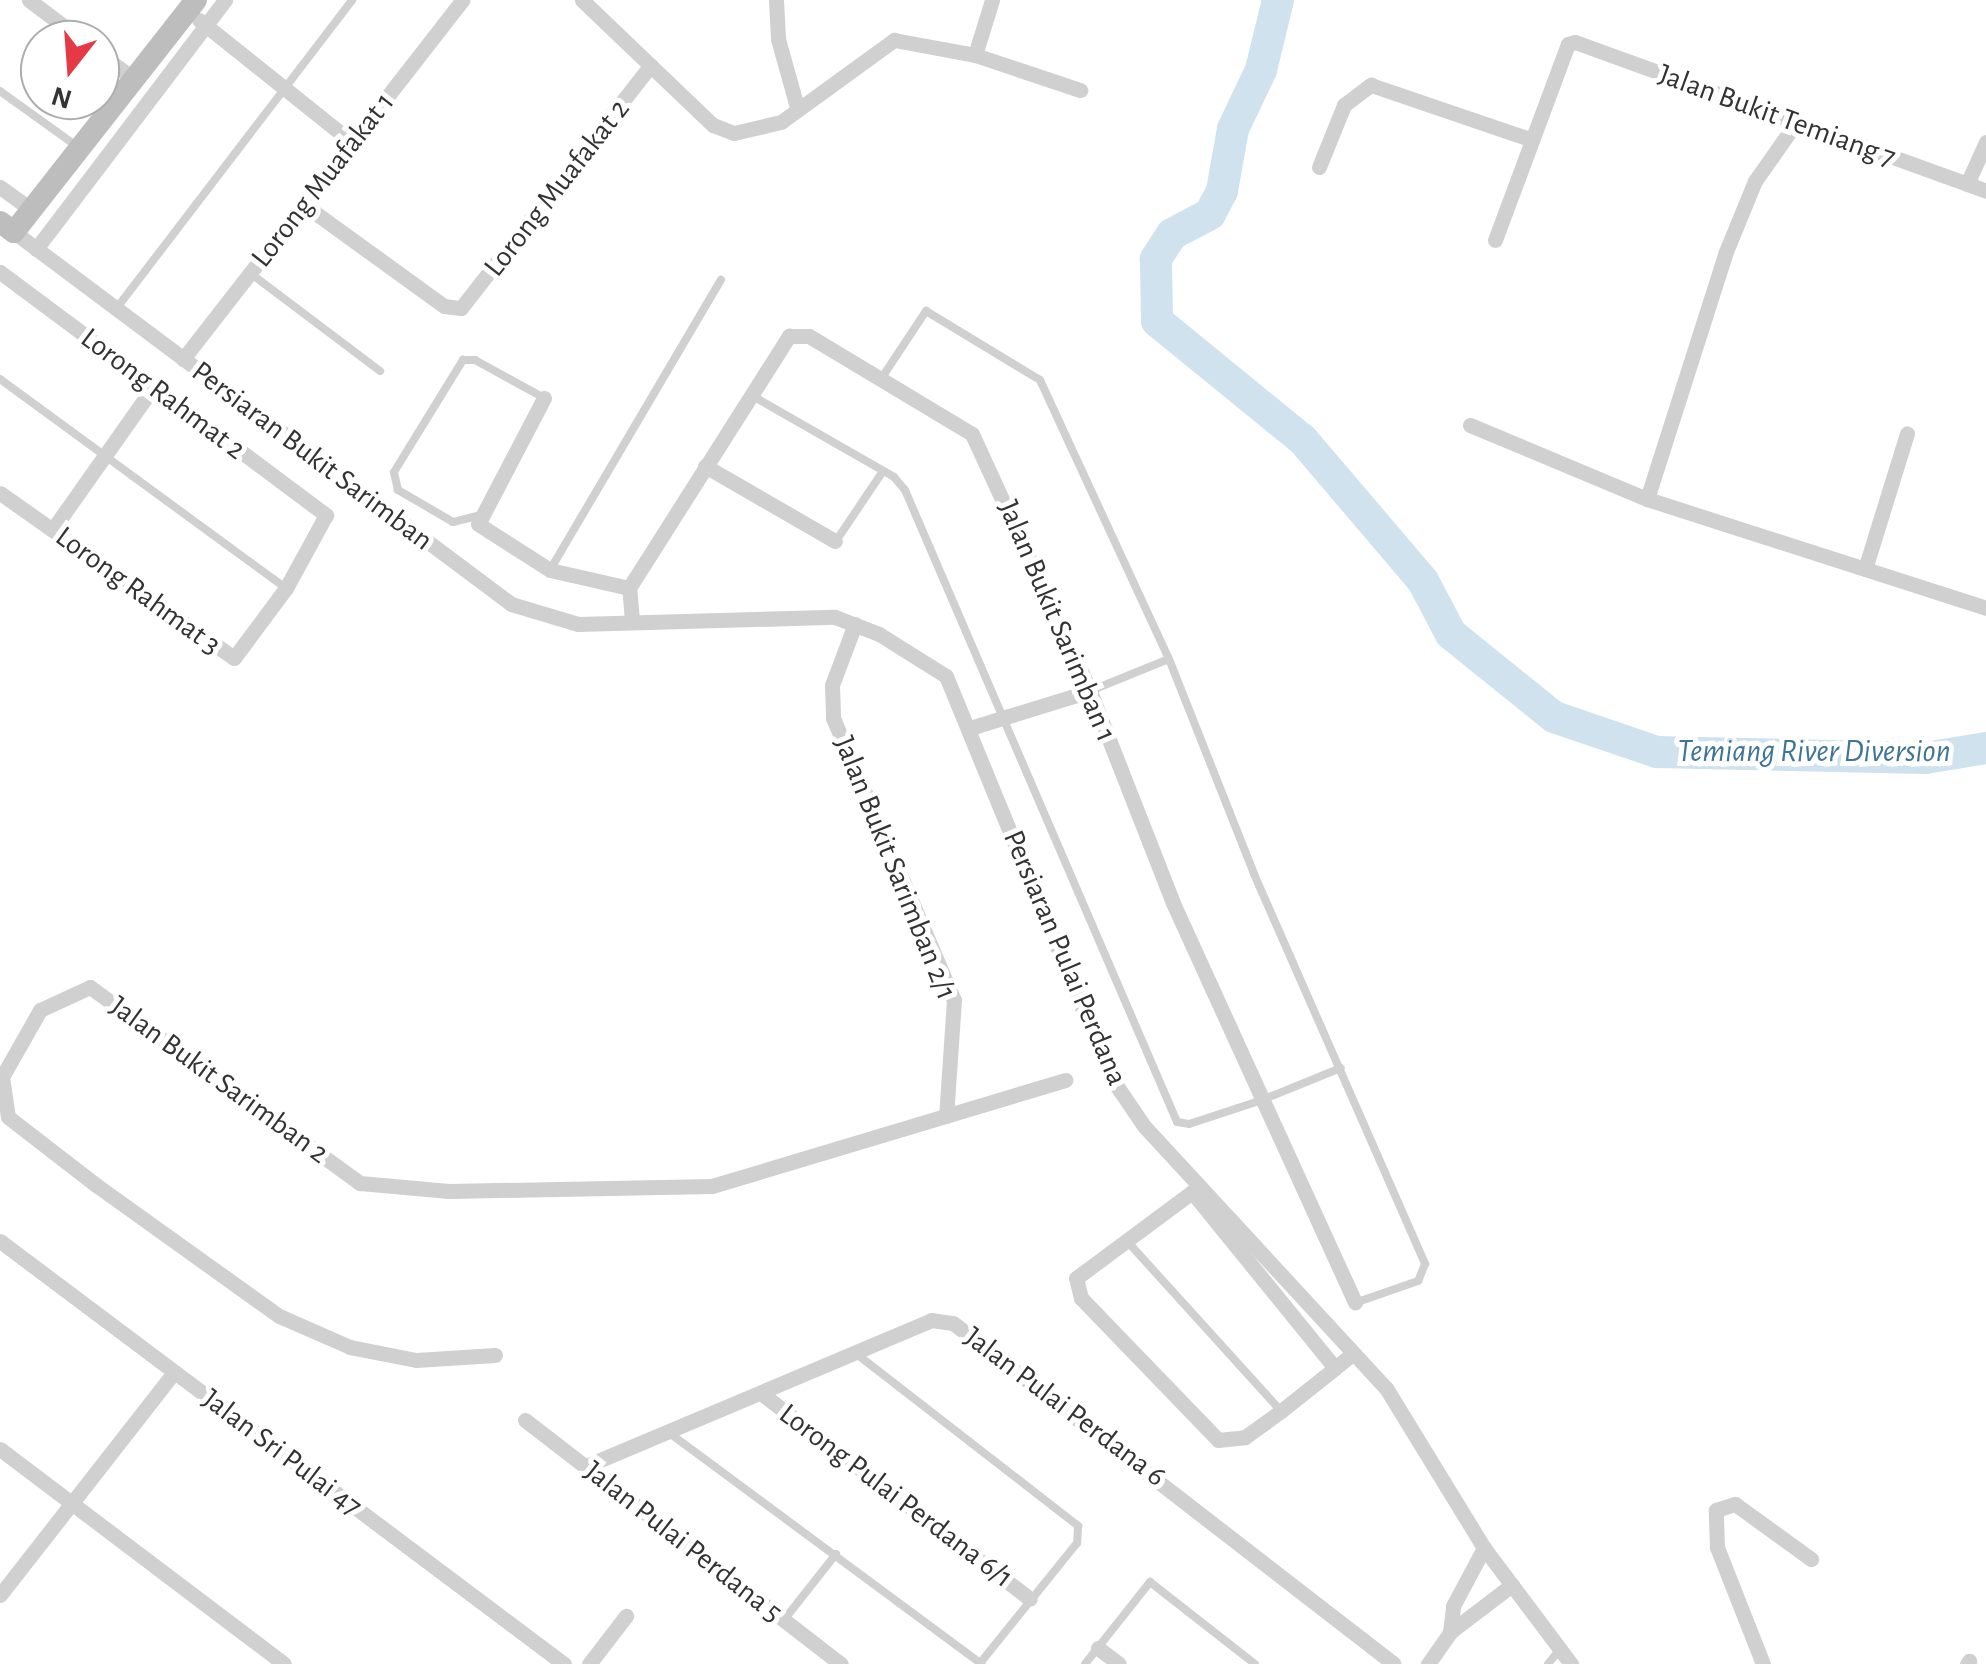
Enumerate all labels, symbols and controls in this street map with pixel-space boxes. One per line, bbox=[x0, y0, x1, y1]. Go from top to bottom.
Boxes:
north arrow bbox=[20, 20, 120, 120]
street label: Jalan Bukit Temiang 7 bbox=[1653, 56, 1901, 176]
text: N bbox=[48, 81, 75, 113]
street label: Lorong Muafakat 1 bbox=[244, 85, 402, 275]
street label: Lorong Muafakat 2 bbox=[477, 92, 637, 284]
street label: Lorong Rahmat 2 bbox=[74, 320, 252, 468]
street label: Persiaran Bukit Sarimban bbox=[184, 354, 440, 558]
street label: Jalan Bukit Sarimban 1 bbox=[990, 495, 1124, 747]
street label: Lorong Rahmat 3 bbox=[48, 519, 228, 663]
street label: Jalan Bukit Sarimban 2/1 bbox=[826, 731, 964, 1005]
water label: Temiang River Diversion bbox=[1677, 732, 1951, 770]
street label: Persiaran Pulai Perdana bbox=[995, 825, 1135, 1091]
street label: Jalan Bukit Sarimban 2 bbox=[102, 988, 336, 1172]
street label: Jalan Pulai Perdana 6 bbox=[957, 1319, 1173, 1495]
street label: Jalan Sri Pulai 47 bbox=[195, 1381, 369, 1525]
street label: Lorong Pulai Perdana 6/1 bbox=[772, 1396, 1020, 1596]
street label: Jalan Pulai Perdana 5 bbox=[577, 1453, 789, 1631]

